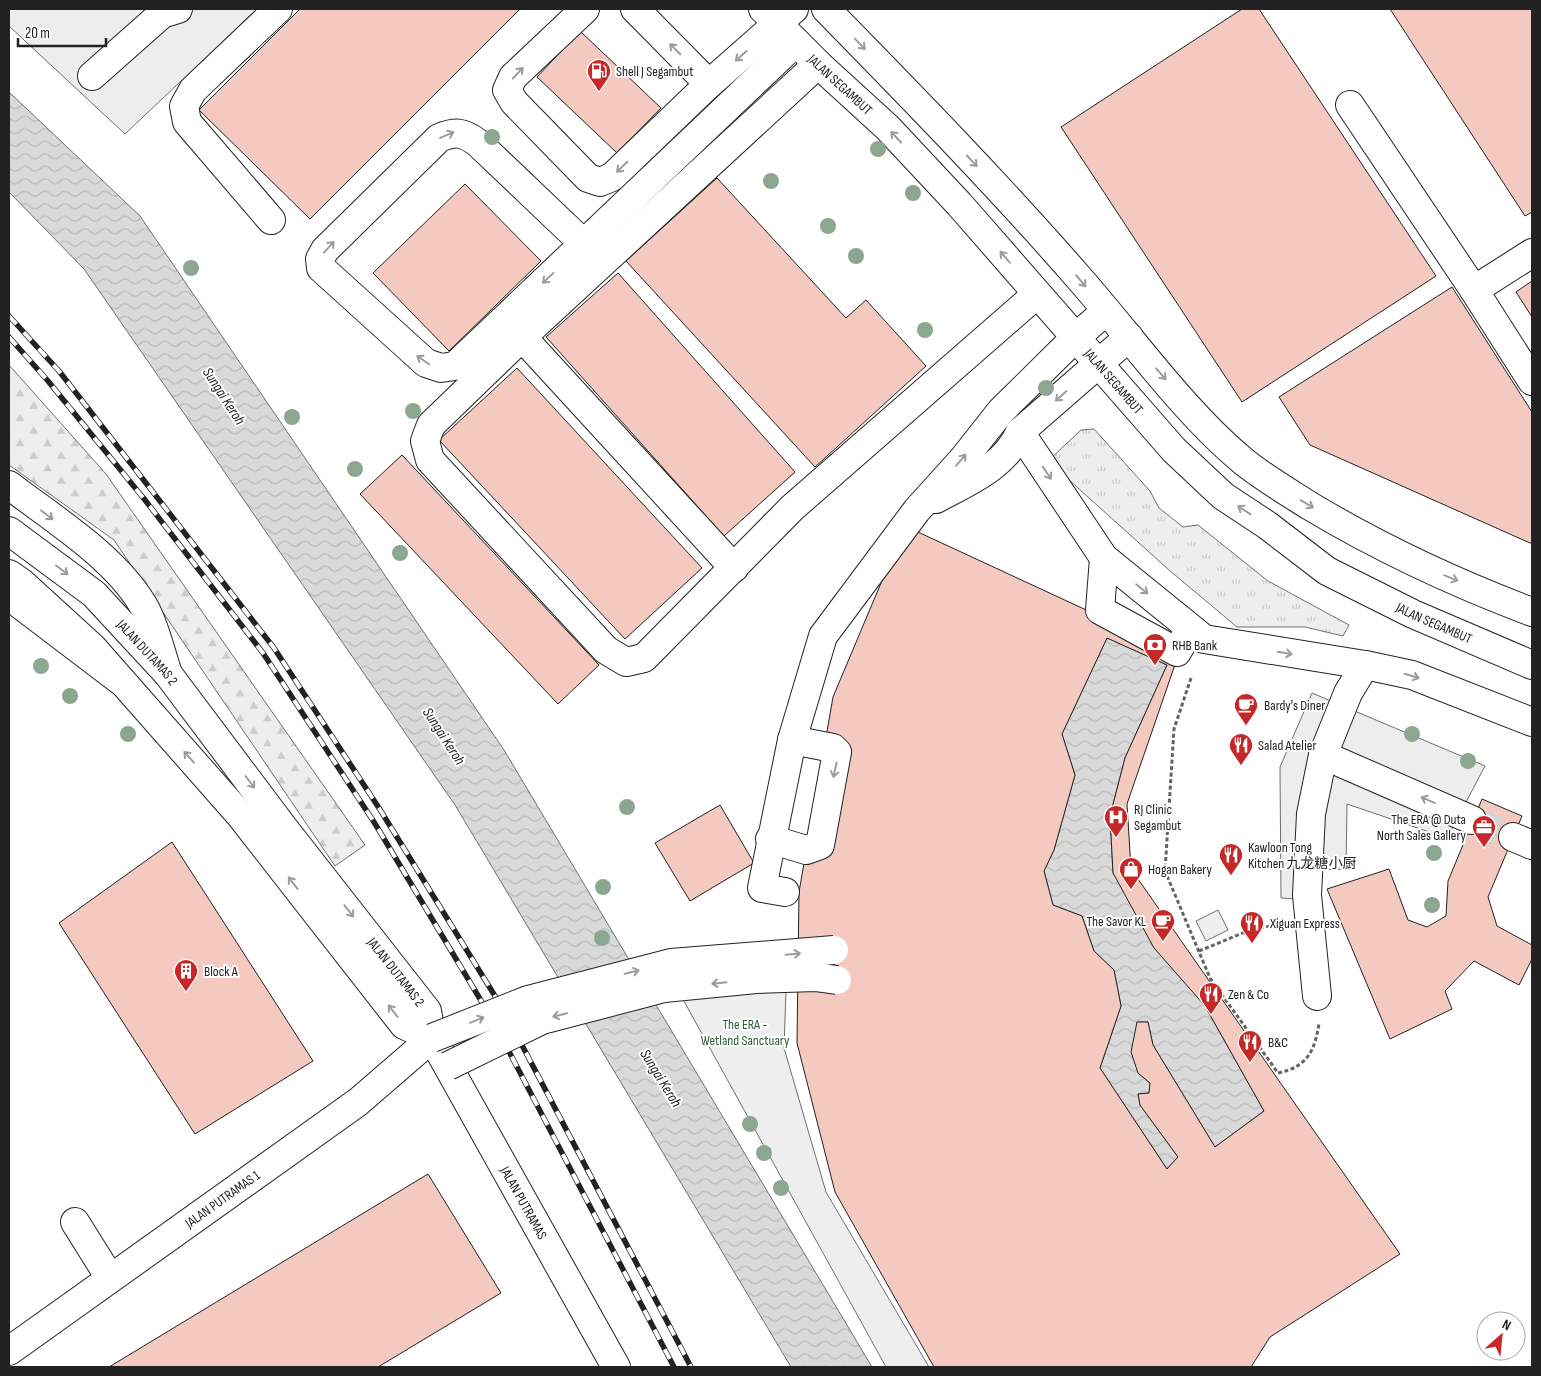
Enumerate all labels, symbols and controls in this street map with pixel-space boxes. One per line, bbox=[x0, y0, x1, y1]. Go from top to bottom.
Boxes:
scale bar bbox=[18, 15, 105, 47]
text: 20 m bbox=[25, 24, 50, 43]
one-way arrow bbox=[854, 37, 866, 50]
one-way arrow bbox=[669, 43, 681, 56]
one-way arrow bbox=[735, 50, 748, 62]
street label: JALAN SEGAMBUT bbox=[804, 50, 876, 119]
fuel station icon: Shell J Segambut bbox=[586, 58, 612, 92]
place label: Shell J Segambut bbox=[616, 63, 693, 80]
one-way arrow bbox=[512, 67, 523, 80]
one-way arrow bbox=[439, 130, 454, 140]
one-way arrow bbox=[890, 130, 902, 143]
one-way arrow bbox=[966, 155, 978, 168]
one-way arrow bbox=[616, 161, 629, 173]
one-way arrow bbox=[324, 240, 335, 253]
one-way arrow bbox=[999, 250, 1011, 263]
one-way arrow bbox=[542, 272, 555, 284]
one-way arrow bbox=[1076, 275, 1087, 288]
street label: JALAN SEGAMBUT bbox=[1080, 345, 1147, 418]
one-way arrow bbox=[417, 355, 431, 365]
water label: Sungai Keroh bbox=[198, 364, 249, 429]
one-way arrow bbox=[1155, 367, 1166, 380]
one-way arrow bbox=[1054, 390, 1067, 402]
one-way arrow bbox=[955, 454, 967, 467]
one-way arrow bbox=[1042, 466, 1052, 480]
one-way arrow bbox=[1300, 499, 1314, 509]
one-way arrow bbox=[1237, 505, 1251, 515]
one-way arrow bbox=[40, 509, 53, 520]
one-way arrow bbox=[55, 565, 69, 575]
one-way arrow bbox=[1443, 574, 1458, 584]
one-way arrow bbox=[1135, 584, 1148, 595]
street label: JALAN SEGAMBUT bbox=[1392, 598, 1475, 647]
street label: JALAN DUTAMAS 2 bbox=[112, 616, 182, 689]
bank icon: RHB Bank bbox=[1142, 632, 1168, 666]
place label: RHB Bank bbox=[1172, 637, 1218, 654]
one-way arrow bbox=[1277, 648, 1293, 658]
one-way arrow bbox=[1404, 672, 1420, 682]
cafe icon: Bardy's Diner bbox=[1233, 692, 1259, 726]
place label: Bardy's Diner bbox=[1264, 697, 1325, 714]
water label: Sungai Keroh bbox=[418, 704, 469, 769]
restaurant icon: Salad Atelier bbox=[1228, 732, 1254, 766]
place label: Salad Atelier bbox=[1258, 737, 1316, 754]
one-way arrow bbox=[184, 751, 195, 764]
one-way arrow bbox=[830, 762, 839, 778]
one-way arrow bbox=[245, 775, 255, 789]
one-way arrow bbox=[1421, 795, 1436, 805]
place label: RJ Clinic Segambut bbox=[1134, 801, 1181, 834]
hospital icon: RJ Clinic Segambut bbox=[1103, 804, 1129, 838]
place label: The ERA @ Duta North Sales Gallery bbox=[1377, 811, 1467, 844]
office icon: The ERA @ Duta North Sales Gallery bbox=[1471, 814, 1497, 848]
place label: Kawloon Tong Kitchen 九龙糖小厨 bbox=[1248, 839, 1357, 872]
restaurant icon: Kawloon Tong Kitchen 九龙糖小厨 bbox=[1218, 842, 1244, 876]
shop icon: Hogan Bakery bbox=[1118, 856, 1144, 890]
place label: Hogan Bakery bbox=[1148, 861, 1212, 878]
one-way arrow bbox=[288, 876, 299, 889]
one-way arrow bbox=[344, 904, 354, 918]
cafe icon: The Savor KL bbox=[1150, 908, 1176, 942]
restaurant icon: Xiguan Express bbox=[1239, 910, 1265, 944]
place label: The Savor KL bbox=[1087, 913, 1146, 930]
place label: Xiguan Express bbox=[1269, 915, 1340, 932]
street label: JALAN DUTAMAS 2 bbox=[363, 933, 428, 1010]
one-way arrow bbox=[784, 949, 800, 958]
building icon: Block A bbox=[173, 958, 199, 992]
place label: Block A bbox=[204, 963, 239, 980]
one-way arrow bbox=[623, 967, 639, 976]
one-way arrow bbox=[711, 978, 727, 988]
restaurant icon: Zen & Co bbox=[1198, 981, 1224, 1015]
place label: Zen & Co bbox=[1228, 986, 1269, 1003]
one-way arrow bbox=[387, 1005, 398, 1018]
one-way arrow bbox=[553, 1011, 569, 1020]
one-way arrow bbox=[469, 1015, 484, 1025]
park label: The ERA - Wetland Sanctuary bbox=[701, 1016, 790, 1049]
restaurant icon: B&C bbox=[1237, 1029, 1263, 1063]
place label: B&C bbox=[1268, 1034, 1288, 1051]
water label: Sungai Keroh bbox=[635, 1046, 686, 1111]
street label: JALAN PUTRAMAS bbox=[496, 1163, 551, 1242]
street label: JALAN PUTRAMAS 1 bbox=[181, 1167, 263, 1232]
north arrow bbox=[1476, 1311, 1526, 1361]
text: N bbox=[1499, 1316, 1514, 1334]

